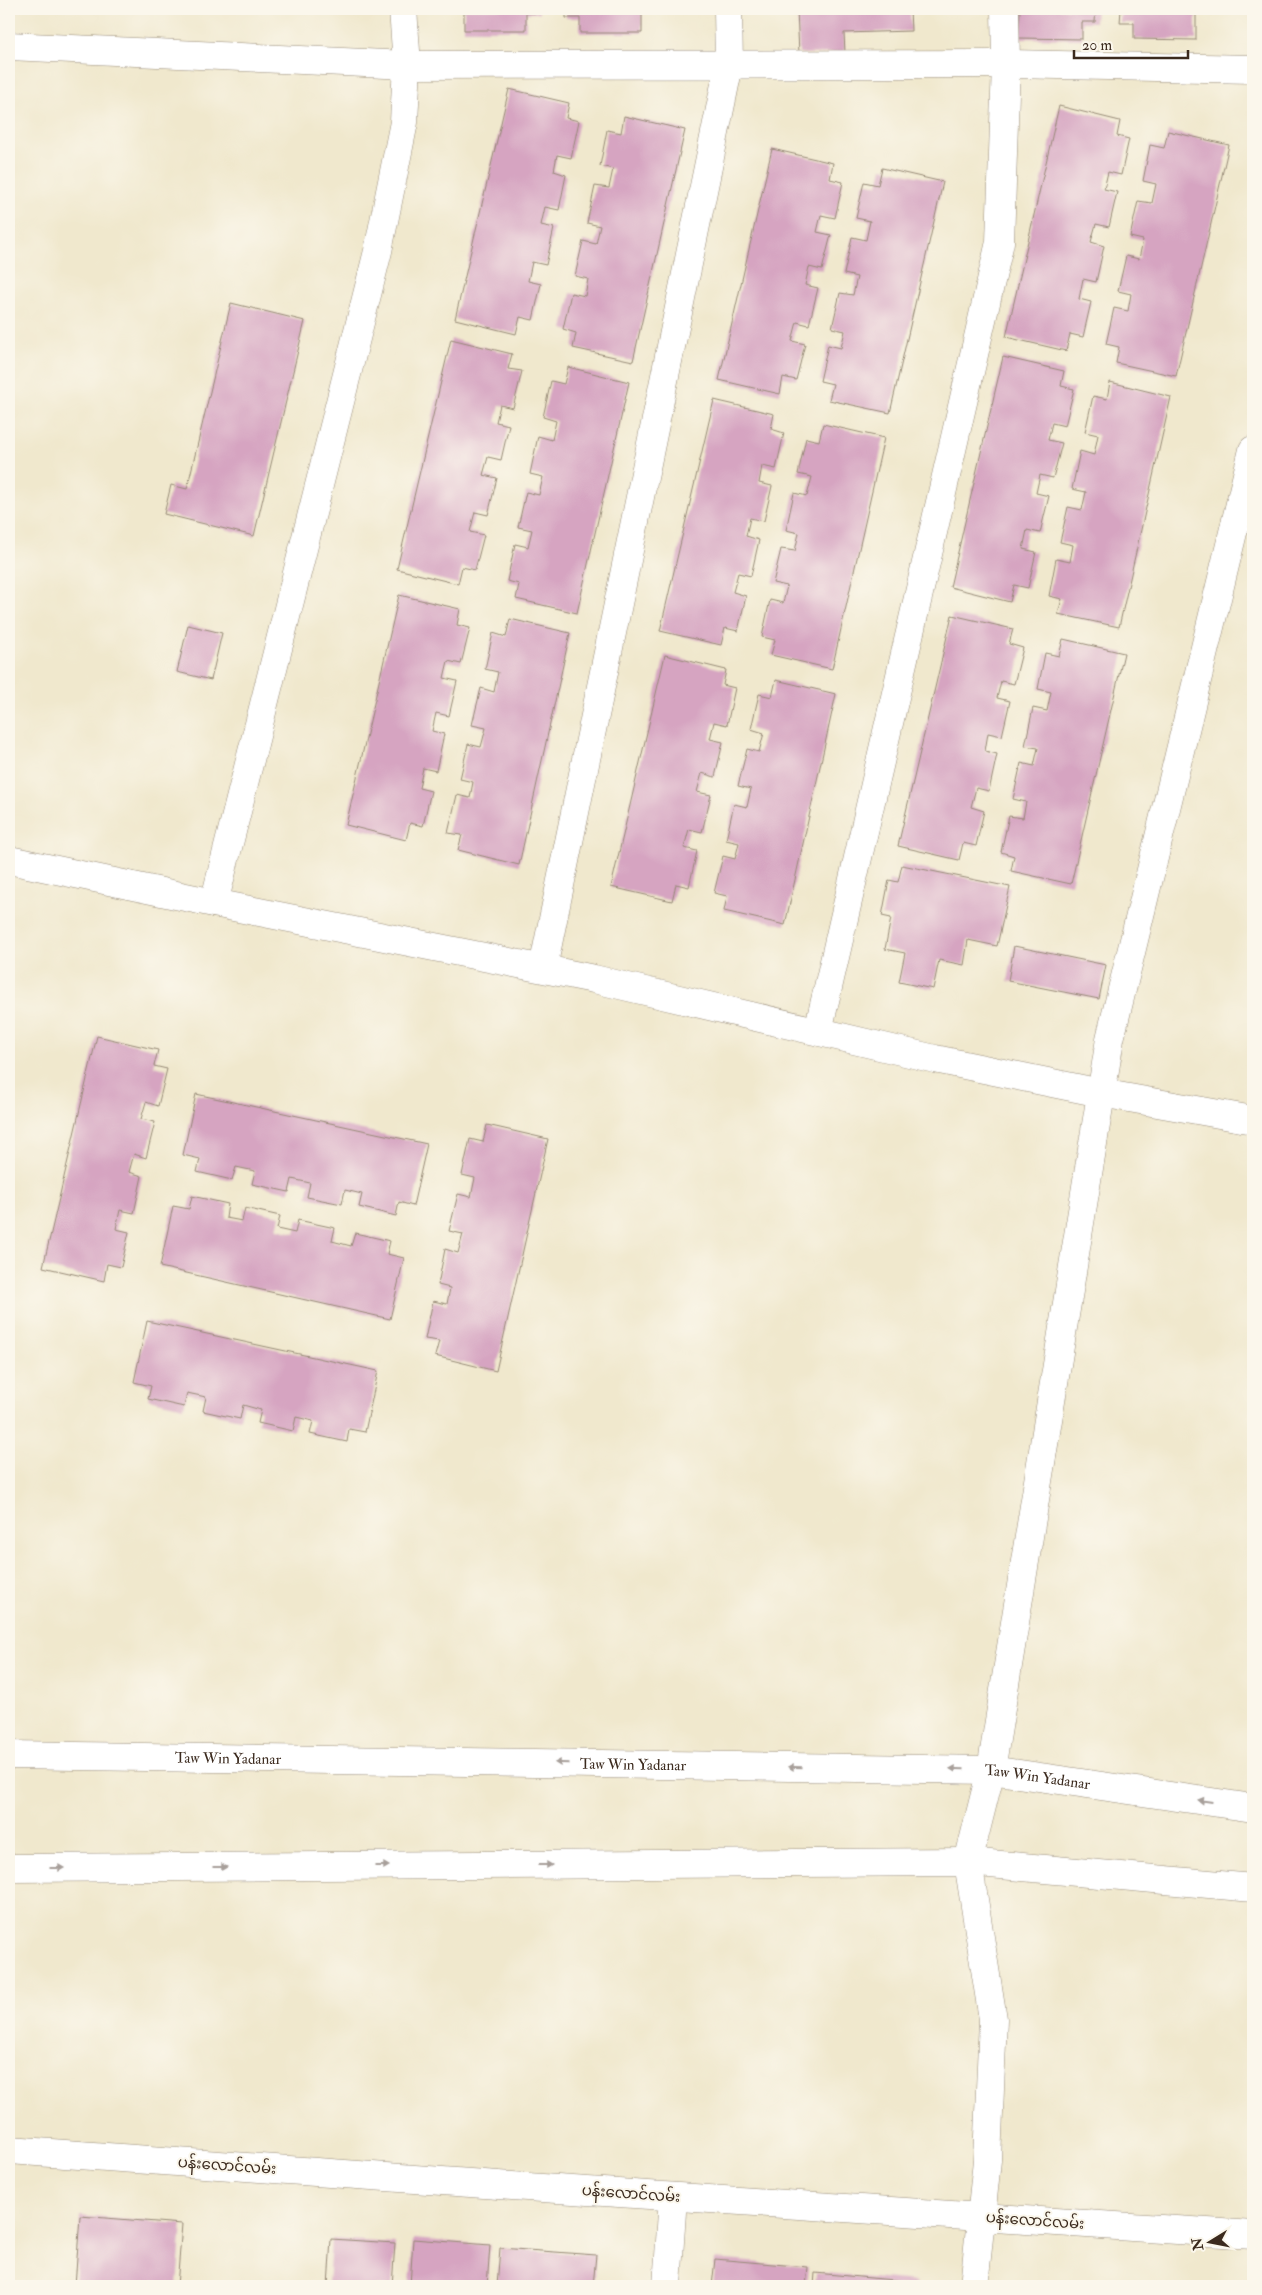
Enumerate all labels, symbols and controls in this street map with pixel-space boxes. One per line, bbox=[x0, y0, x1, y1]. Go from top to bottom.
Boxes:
scale bar bbox=[1074, 28, 1188, 60]
text: 20 m bbox=[1082, 36, 1112, 55]
street label: Taw Win Yadanar bbox=[175, 1748, 282, 1769]
street label: Taw Win Yadanar bbox=[580, 1754, 687, 1775]
one-way arrow bbox=[554, 1759, 570, 1767]
street label: Taw Win Yadanar bbox=[985, 1760, 1092, 1794]
one-way arrow bbox=[787, 1763, 803, 1771]
one-way arrow bbox=[949, 1765, 965, 1773]
one-way arrow bbox=[1197, 1797, 1213, 1805]
one-way arrow bbox=[537, 1861, 553, 1869]
one-way arrow bbox=[375, 1862, 391, 1870]
one-way arrow bbox=[212, 1863, 228, 1871]
one-way arrow bbox=[50, 1864, 66, 1872]
street label: ပန်းလောင်လမ်း bbox=[177, 2152, 277, 2181]
street label: ပန်းလောင်လမ်း bbox=[581, 2180, 681, 2209]
street label: ပန်းလောင်လမ်း bbox=[985, 2207, 1085, 2236]
north arrow bbox=[1184, 2218, 1234, 2268]
text: N bbox=[1188, 2236, 1207, 2253]

